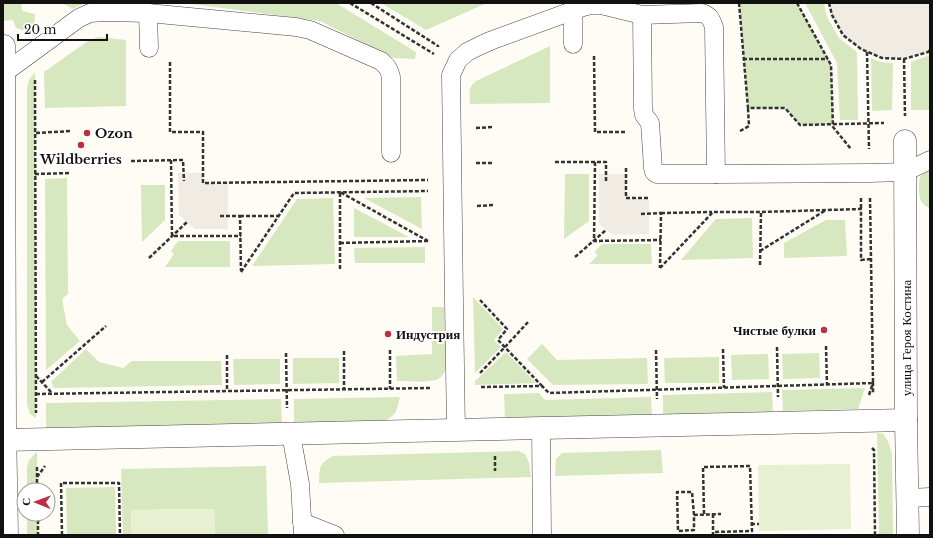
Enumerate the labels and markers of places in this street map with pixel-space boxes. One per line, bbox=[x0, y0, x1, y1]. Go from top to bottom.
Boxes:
place label: Ozon bbox=[95, 125, 133, 142]
marker: Ozon bbox=[82, 128, 92, 138]
marker: Wildberries bbox=[76, 140, 86, 150]
place label: Wildberries bbox=[39, 151, 122, 168]
place label: Чистые булки bbox=[733, 322, 816, 339]
marker: Чистые булки bbox=[819, 325, 829, 335]
place label: Индустрия bbox=[396, 326, 460, 343]
marker: Индустрия bbox=[383, 329, 393, 339]

